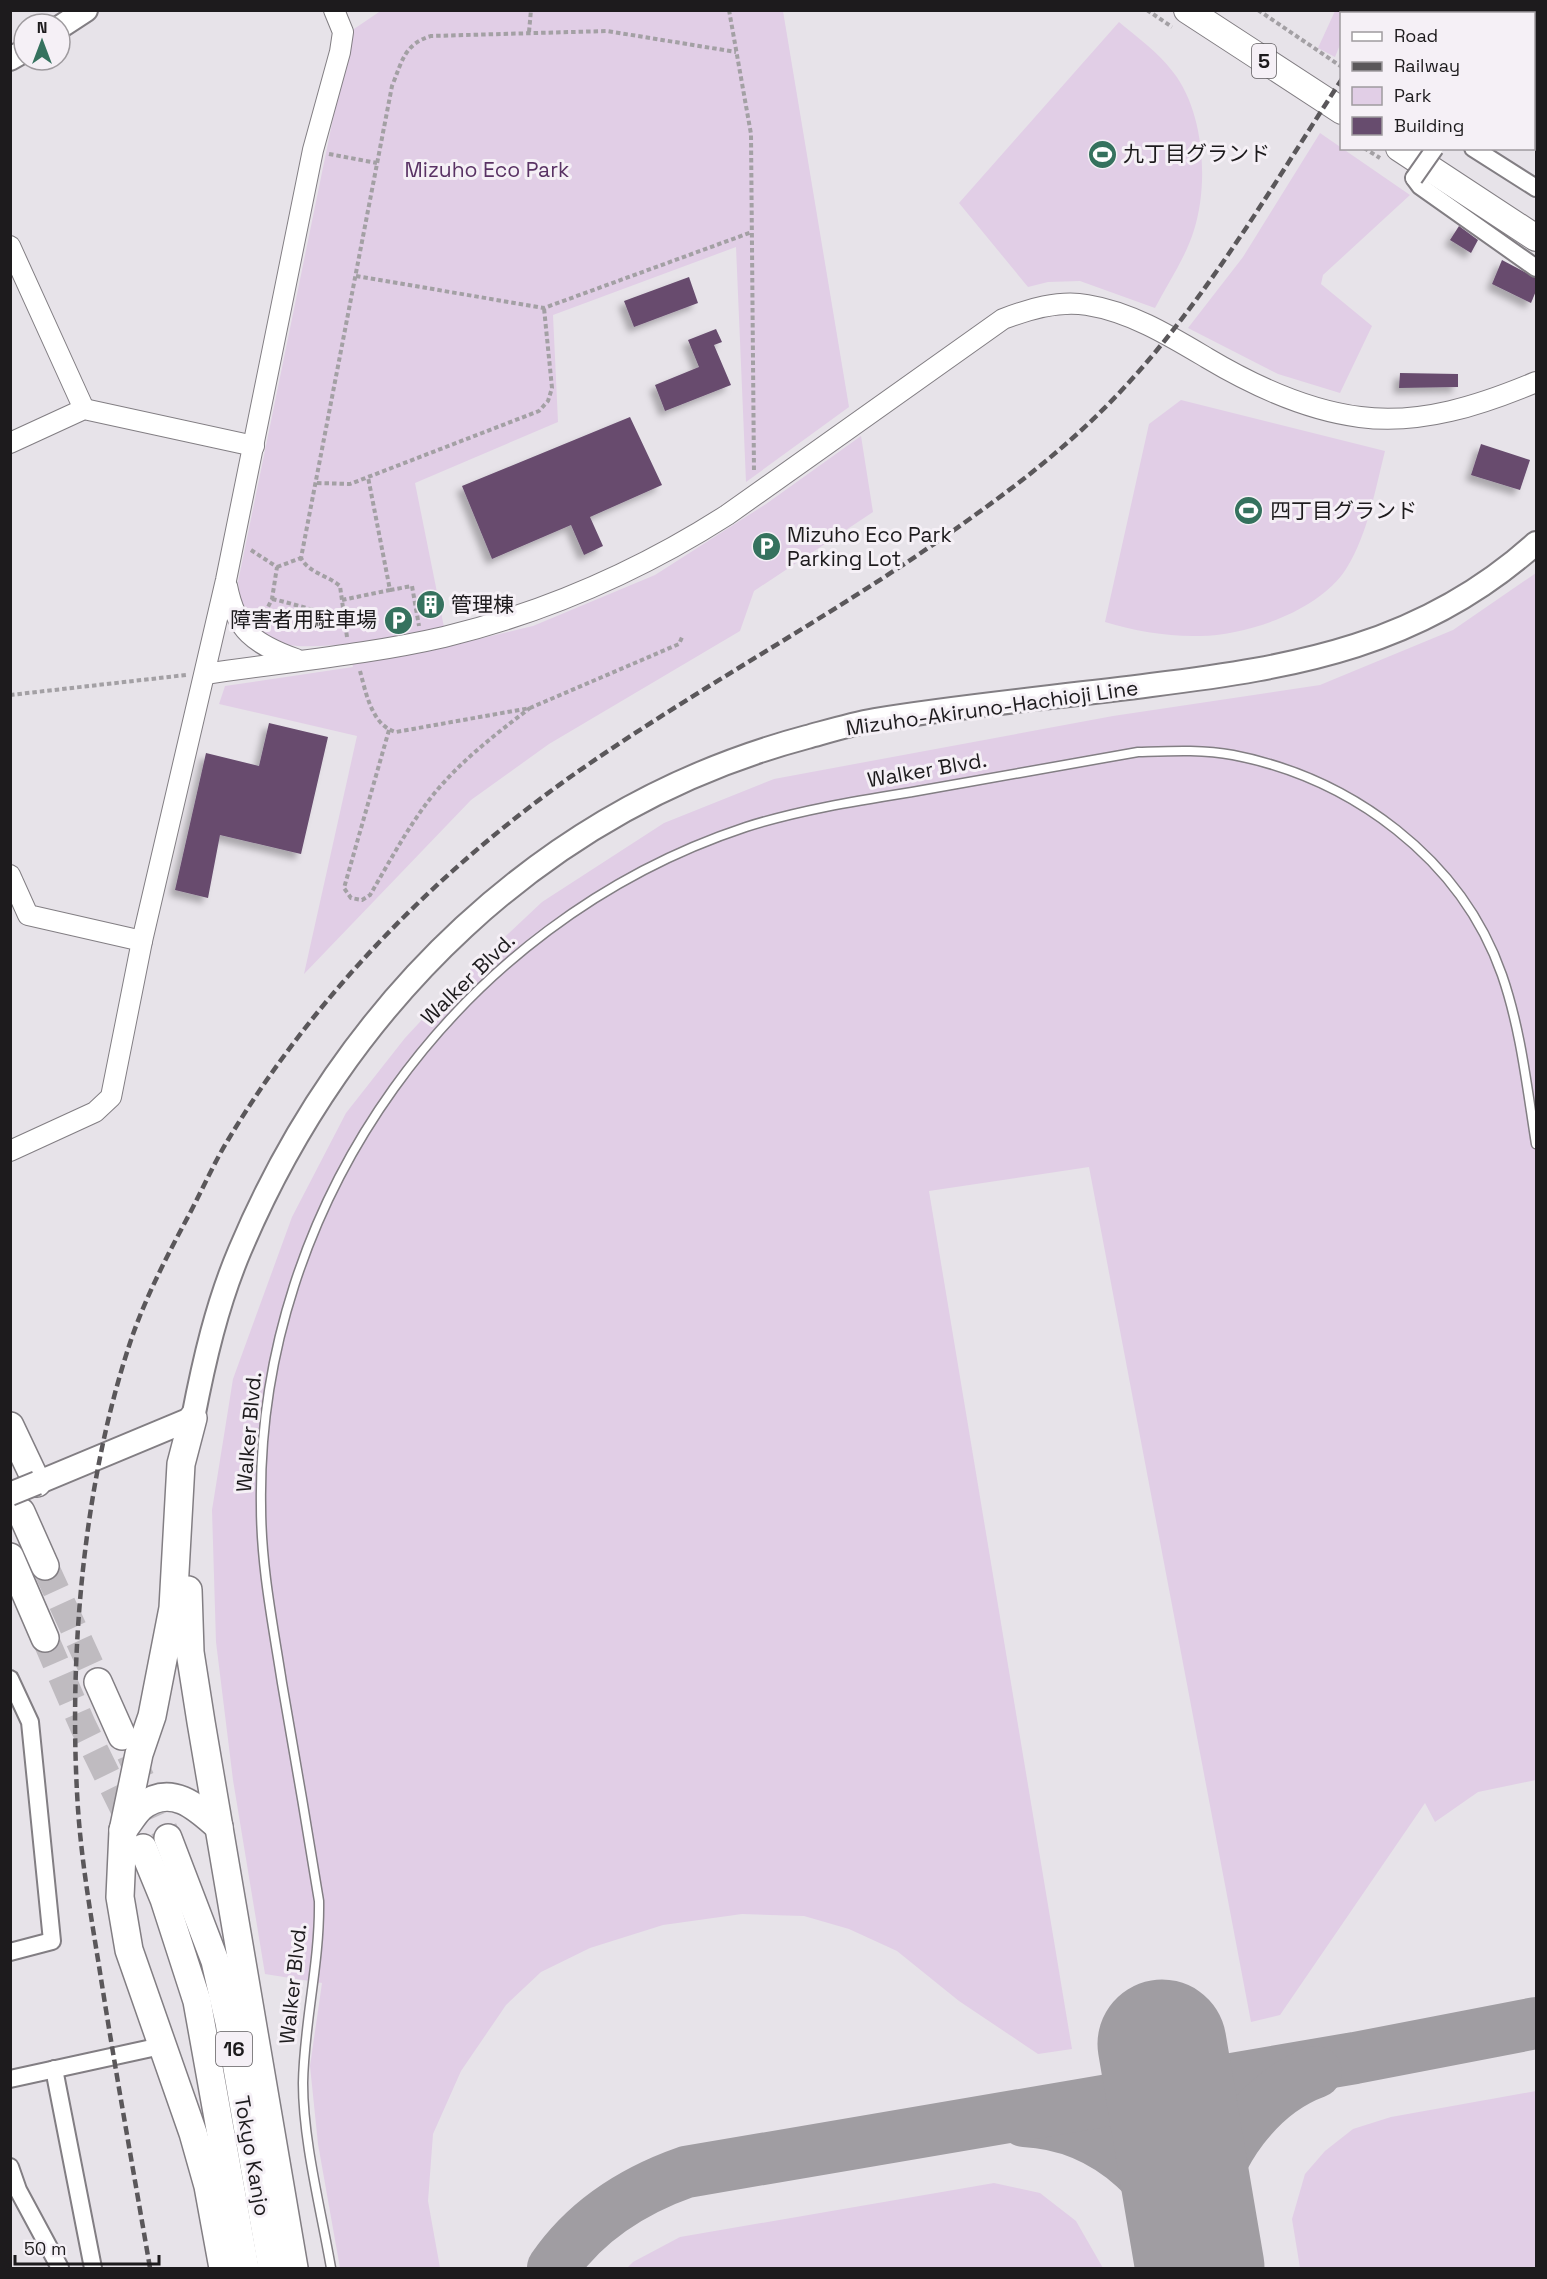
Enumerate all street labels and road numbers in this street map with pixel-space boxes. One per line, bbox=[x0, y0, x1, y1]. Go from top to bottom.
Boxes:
road number: 5 bbox=[1252, 44, 1276, 78]
street label: Mizuho-Akiruno-Hachioji Line bbox=[844, 674, 1140, 741]
street label: Walker Blvd. bbox=[865, 746, 989, 793]
street label: Walker Blvd. bbox=[415, 927, 520, 1030]
street label: Walker Blvd. bbox=[230, 1371, 267, 1493]
street label: Walker Blvd. bbox=[273, 1923, 312, 2045]
road number: 16 bbox=[216, 2032, 252, 2066]
street label: Tokyo Kanjo bbox=[229, 2094, 276, 2218]

